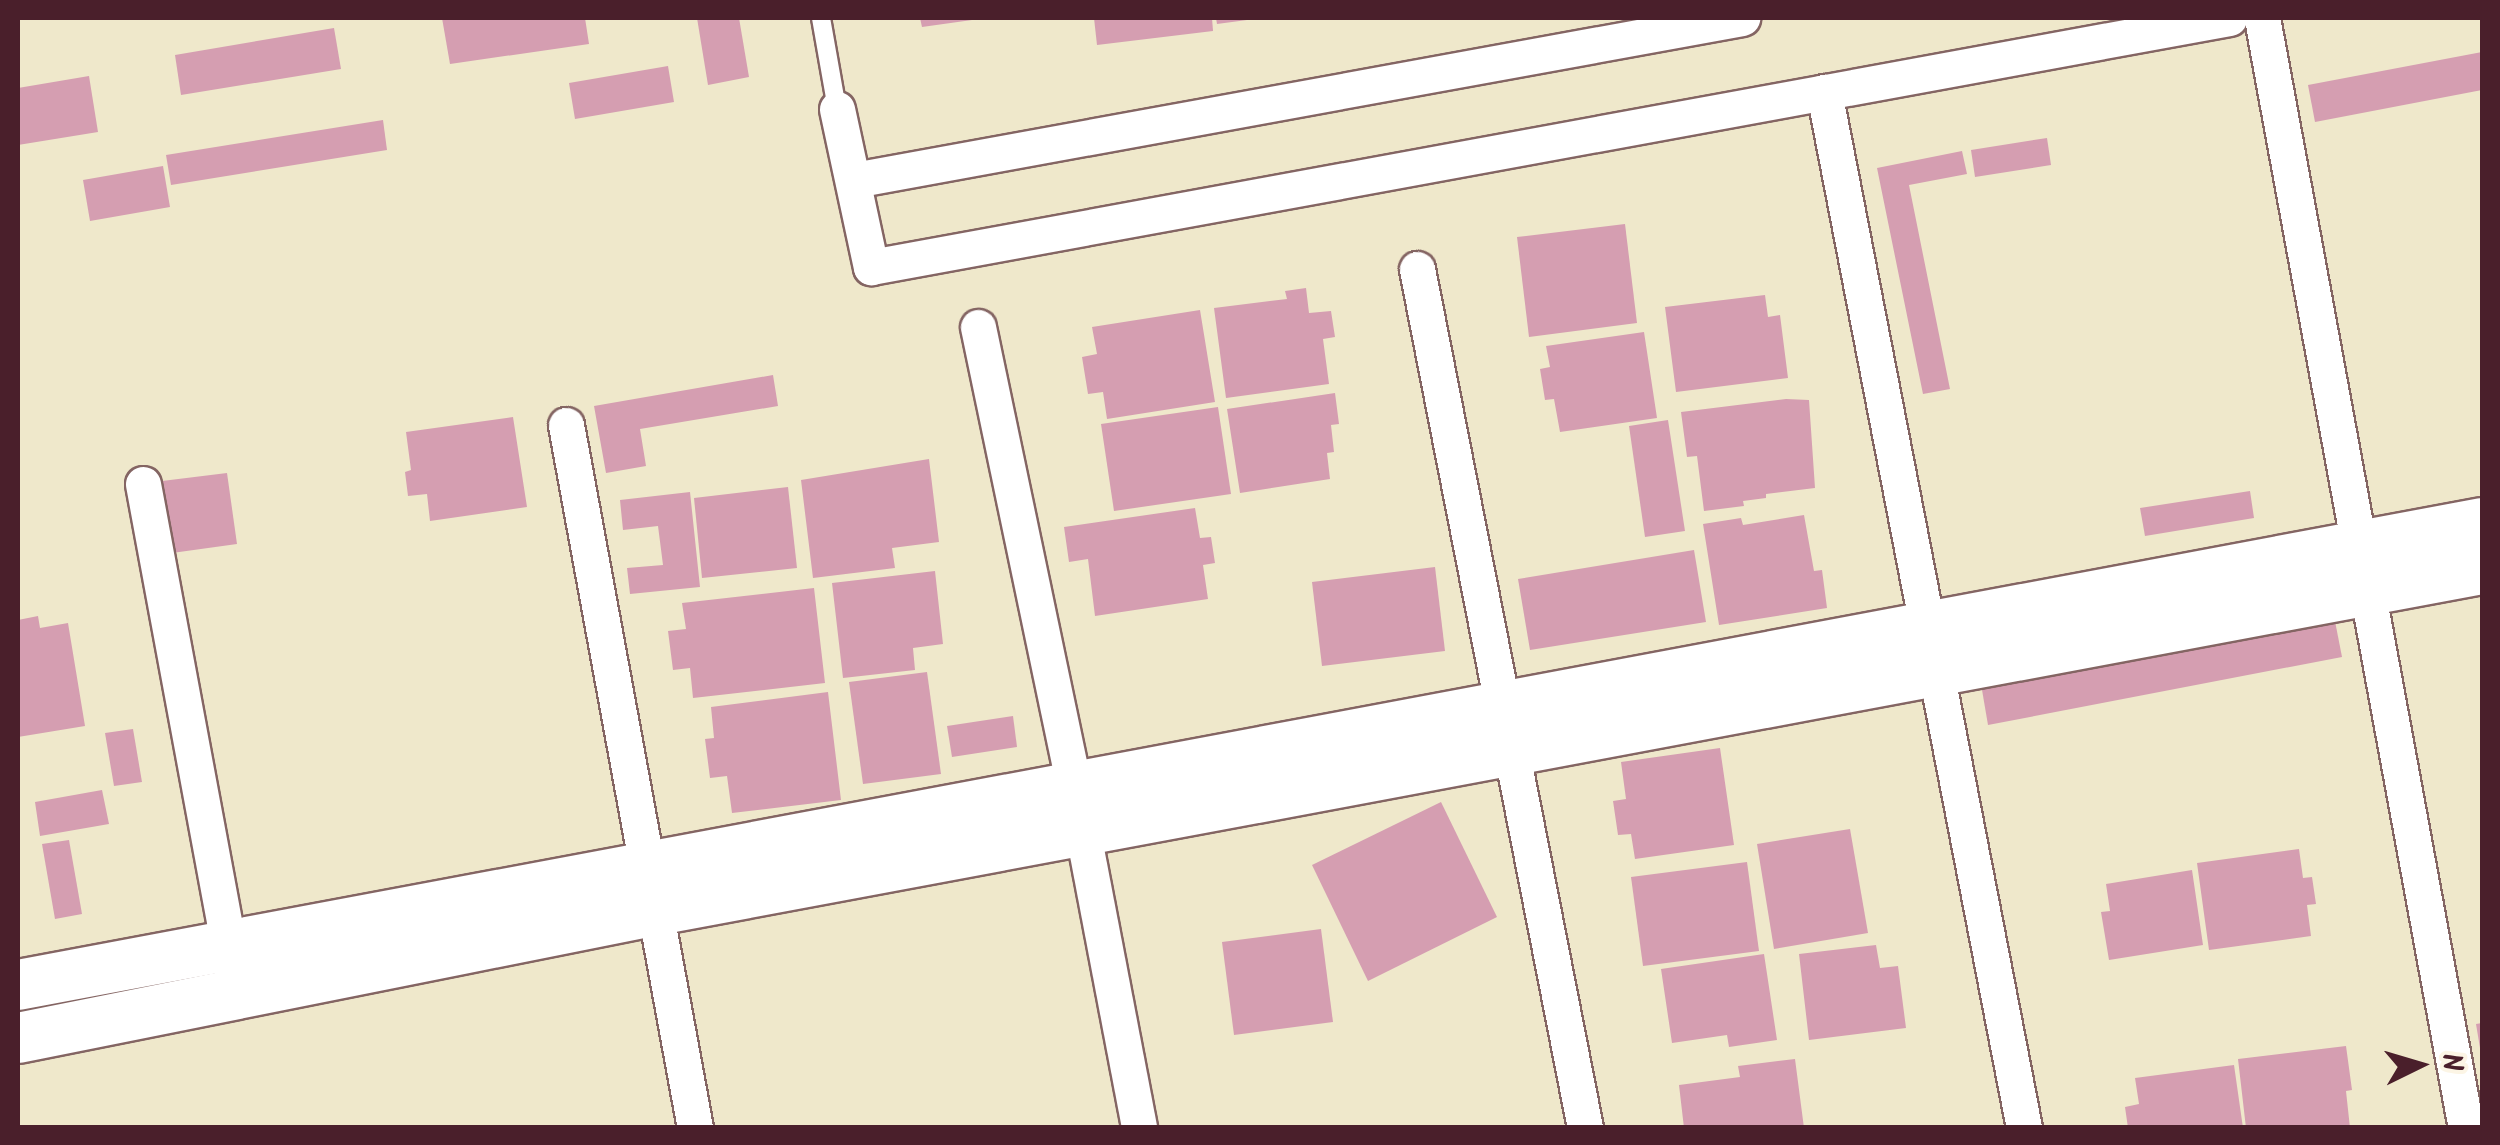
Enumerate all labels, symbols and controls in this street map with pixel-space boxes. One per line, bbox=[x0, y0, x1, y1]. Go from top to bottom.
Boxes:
north arrow bbox=[2370, 1015, 2470, 1115]
text: N bbox=[2427, 1052, 2474, 1073]

